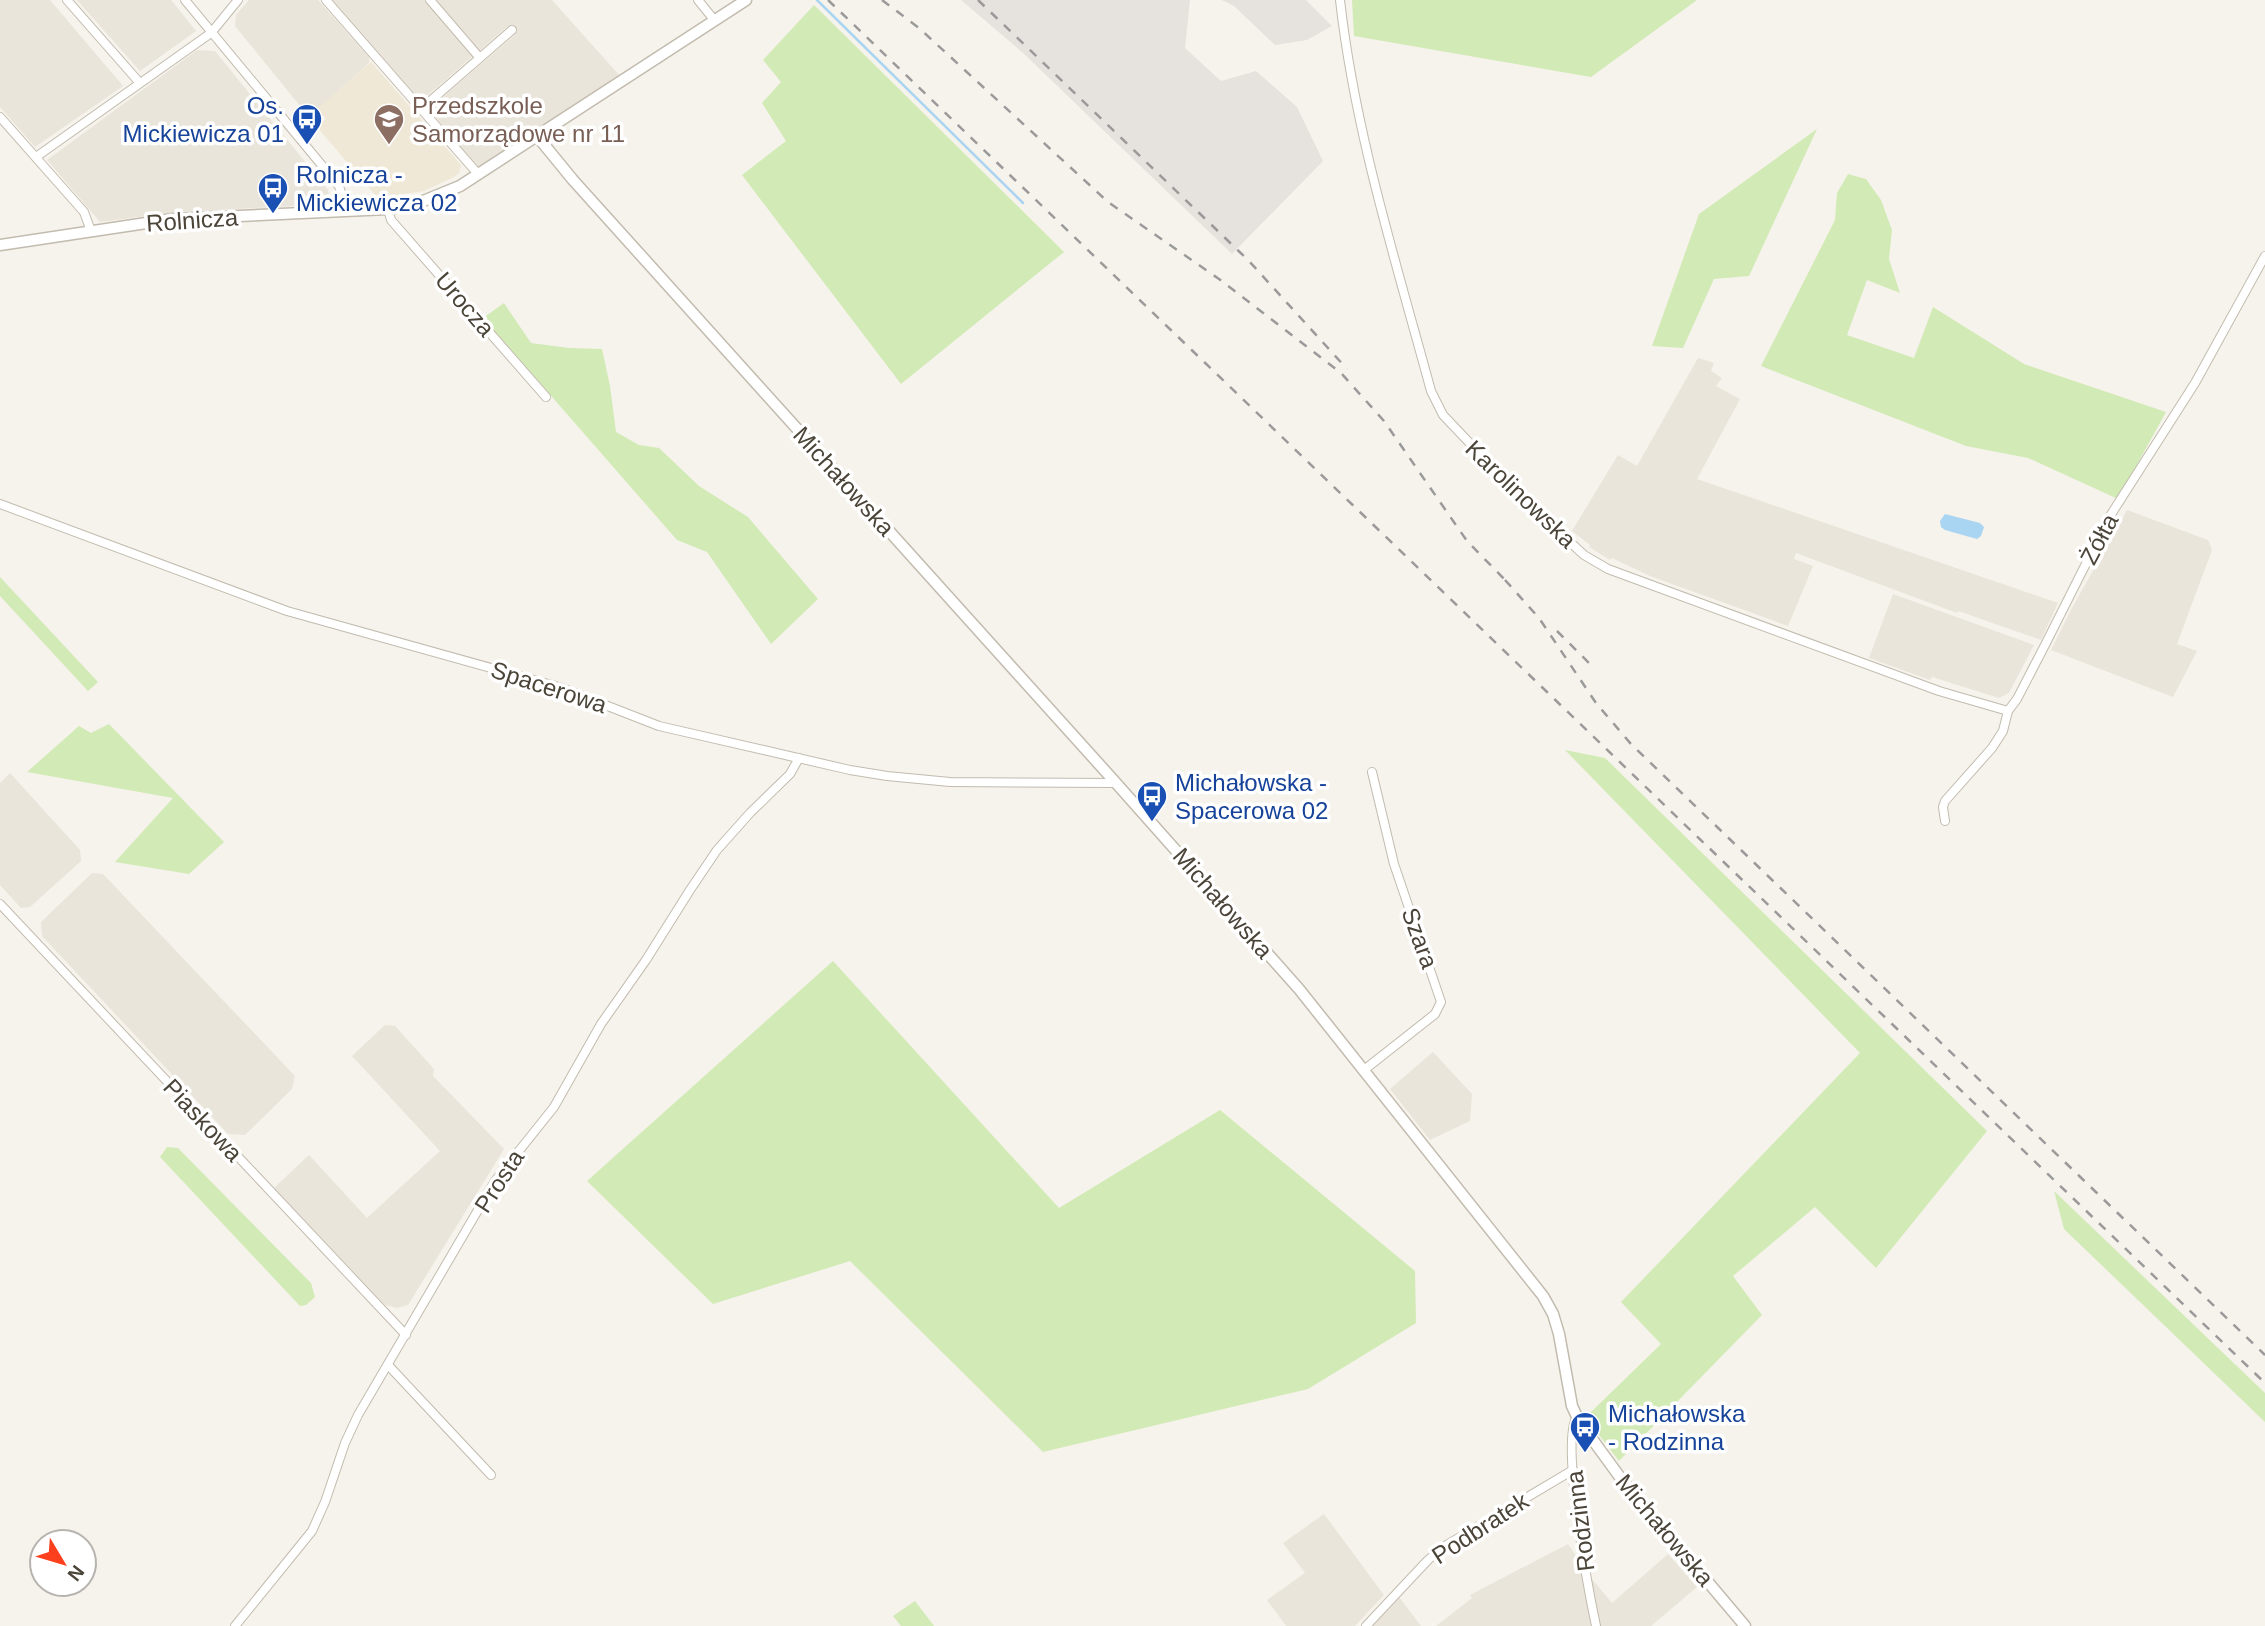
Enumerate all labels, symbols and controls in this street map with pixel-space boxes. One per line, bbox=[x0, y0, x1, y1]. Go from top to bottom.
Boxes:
place label: Os. Mickiewicza 01 bbox=[123, 92, 284, 147]
place label: Przedszkole Samorządowe nr 11 bbox=[412, 92, 625, 147]
bus stop icon: Os. Mickiewicza 01 bbox=[290, 102, 324, 146]
school or university icon: Przedszkole Samorządowe nr 11 bbox=[372, 102, 406, 146]
place label: Rolnicza - Mickiewicza 02 bbox=[296, 161, 457, 216]
bus stop icon: Rolnicza - Mickiewicza 02 bbox=[256, 171, 290, 215]
street label: Rolnicza bbox=[145, 203, 239, 237]
street label: Urocza bbox=[430, 266, 501, 342]
street label: Michałowska bbox=[788, 421, 900, 542]
street label: Karolinowska bbox=[1460, 435, 1582, 554]
street label: Żółta bbox=[2075, 509, 2124, 569]
street label: Spacerowa bbox=[488, 656, 611, 719]
place label: Michałowska - Spacerowa 02 bbox=[1175, 769, 1328, 824]
bus stop icon: Michałowska - Spacerowa 02 bbox=[1135, 779, 1169, 823]
street label: Michałowska bbox=[1168, 842, 1279, 964]
street label: Szara bbox=[1397, 904, 1444, 973]
street label: Piaskowa bbox=[158, 1073, 248, 1167]
street label: Prosta bbox=[469, 1144, 530, 1217]
place label: Michałowska - Rodzinna bbox=[1608, 1400, 1746, 1455]
bus stop icon: Michałowska - Rodzinna bbox=[1568, 1410, 1602, 1454]
street label: Rodzinna bbox=[1560, 1468, 1600, 1573]
street label: Michałowska bbox=[1611, 1469, 1720, 1592]
street label: Podbratek bbox=[1427, 1486, 1534, 1569]
north arrow bbox=[28, 1528, 98, 1598]
text: N bbox=[64, 1561, 89, 1585]

